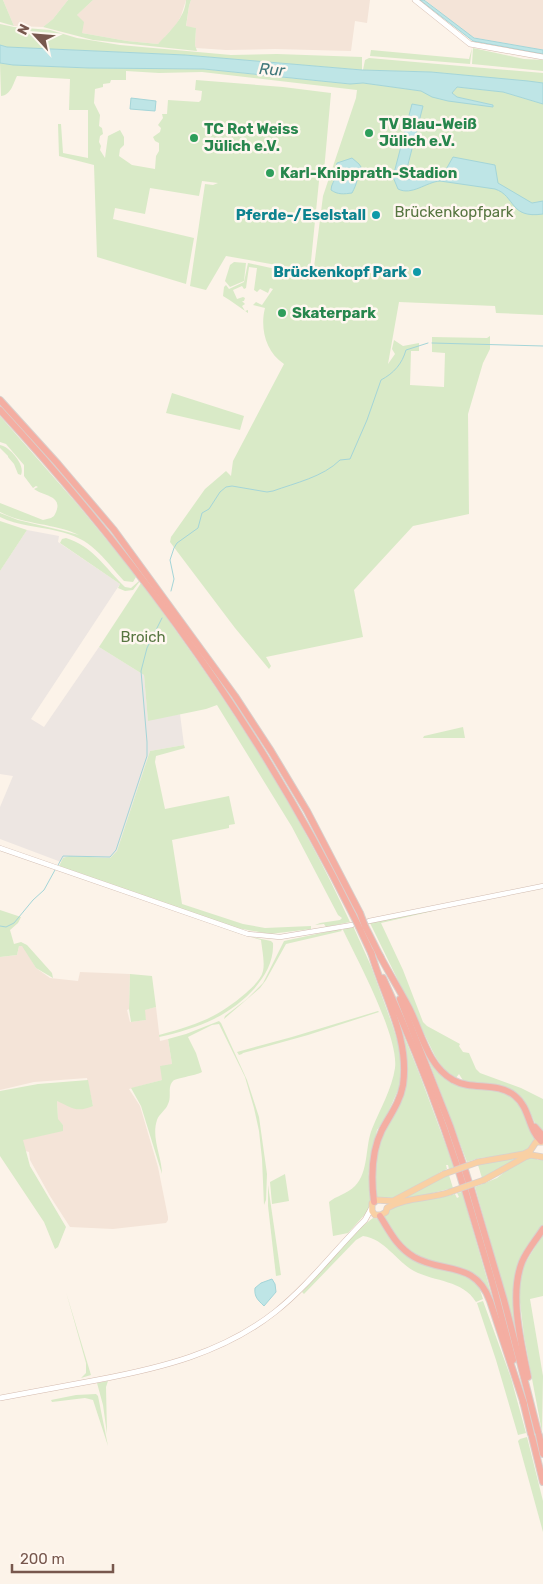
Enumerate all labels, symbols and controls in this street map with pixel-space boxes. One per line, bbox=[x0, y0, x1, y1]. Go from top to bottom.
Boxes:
north arrow bbox=[10, 10, 60, 60]
text: N bbox=[14, 21, 34, 38]
water label: Rur bbox=[258, 59, 287, 80]
place label: TV Blau-Weiß Jülich e.V. bbox=[379, 115, 477, 150]
place label: TC Rot Weiss Jülich e.V. bbox=[204, 120, 298, 155]
marker: TV Blau-Weiß Jülich e.V. bbox=[363, 127, 375, 139]
marker: TC Rot Weiss Jülich e.V. bbox=[188, 132, 200, 144]
place label: Karl-Knipprath-Stadion bbox=[280, 164, 457, 182]
marker: Karl-Knipprath-Stadion bbox=[264, 167, 276, 179]
park label: Brückenkopfpark bbox=[394, 203, 514, 221]
place label: Pferde-/Eselstall bbox=[236, 206, 366, 224]
marker: Pferde-/Eselstall bbox=[370, 209, 382, 221]
place label: Brückenkopf Park bbox=[273, 263, 407, 281]
marker: Brückenkopf Park bbox=[411, 266, 423, 278]
place label: Skaterpark bbox=[292, 304, 376, 322]
marker: Skaterpark bbox=[276, 307, 288, 319]
park label: Broich bbox=[120, 628, 166, 646]
scale bar bbox=[12, 1542, 114, 1574]
text: 200 m bbox=[20, 1550, 65, 1568]

